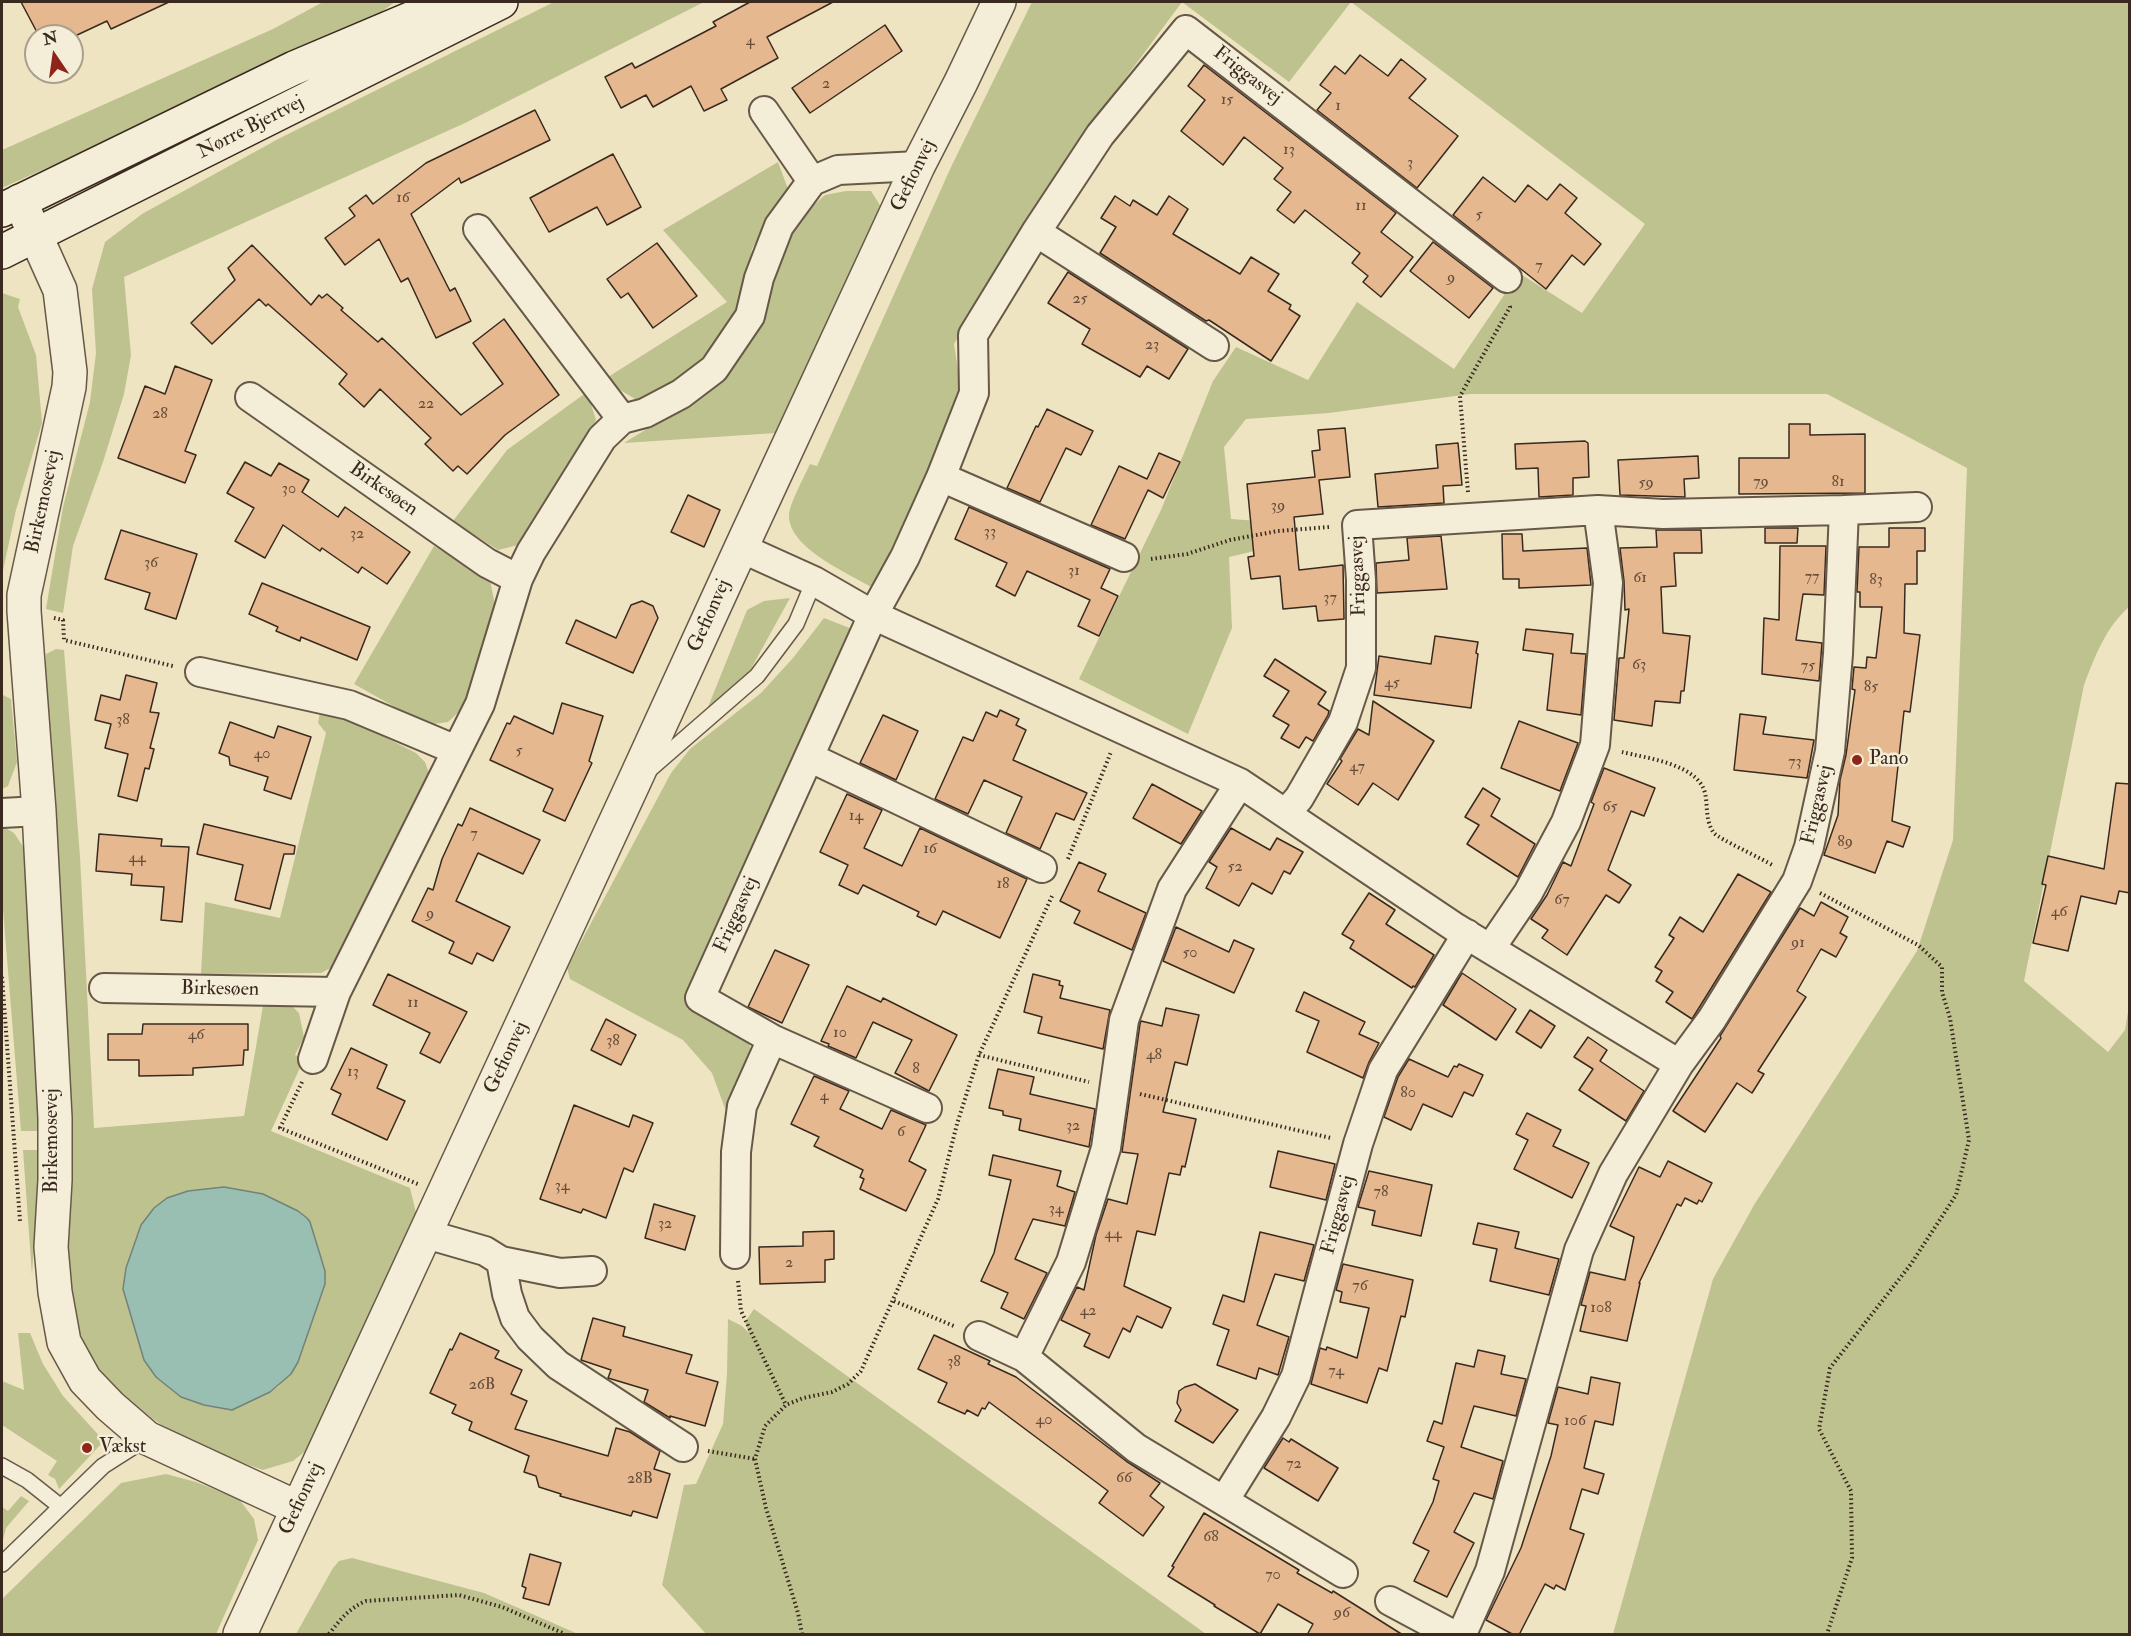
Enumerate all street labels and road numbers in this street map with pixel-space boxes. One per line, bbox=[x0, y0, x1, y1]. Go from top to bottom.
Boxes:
street label: Friggasvej bbox=[1208, 42, 1286, 110]
street label: Nørre Bjertvej bbox=[194, 91, 308, 165]
street label: Gefionvej bbox=[886, 136, 942, 216]
street label: Birkemosevej bbox=[21, 448, 67, 556]
street label: Birkesøen bbox=[344, 458, 422, 522]
street label: Friggasvej bbox=[1346, 535, 1372, 617]
street label: Gefionvej bbox=[683, 576, 737, 656]
street label: Friggasvej bbox=[1797, 763, 1839, 847]
street label: Friggasvej bbox=[710, 873, 764, 957]
street label: Birkesøen bbox=[181, 977, 259, 1003]
street label: Gefionvej bbox=[480, 1018, 534, 1098]
street label: Birkemosevej bbox=[41, 1088, 65, 1194]
street label: Friggasvej bbox=[1317, 1173, 1361, 1257]
street label: Gefionvej bbox=[275, 1459, 329, 1539]

